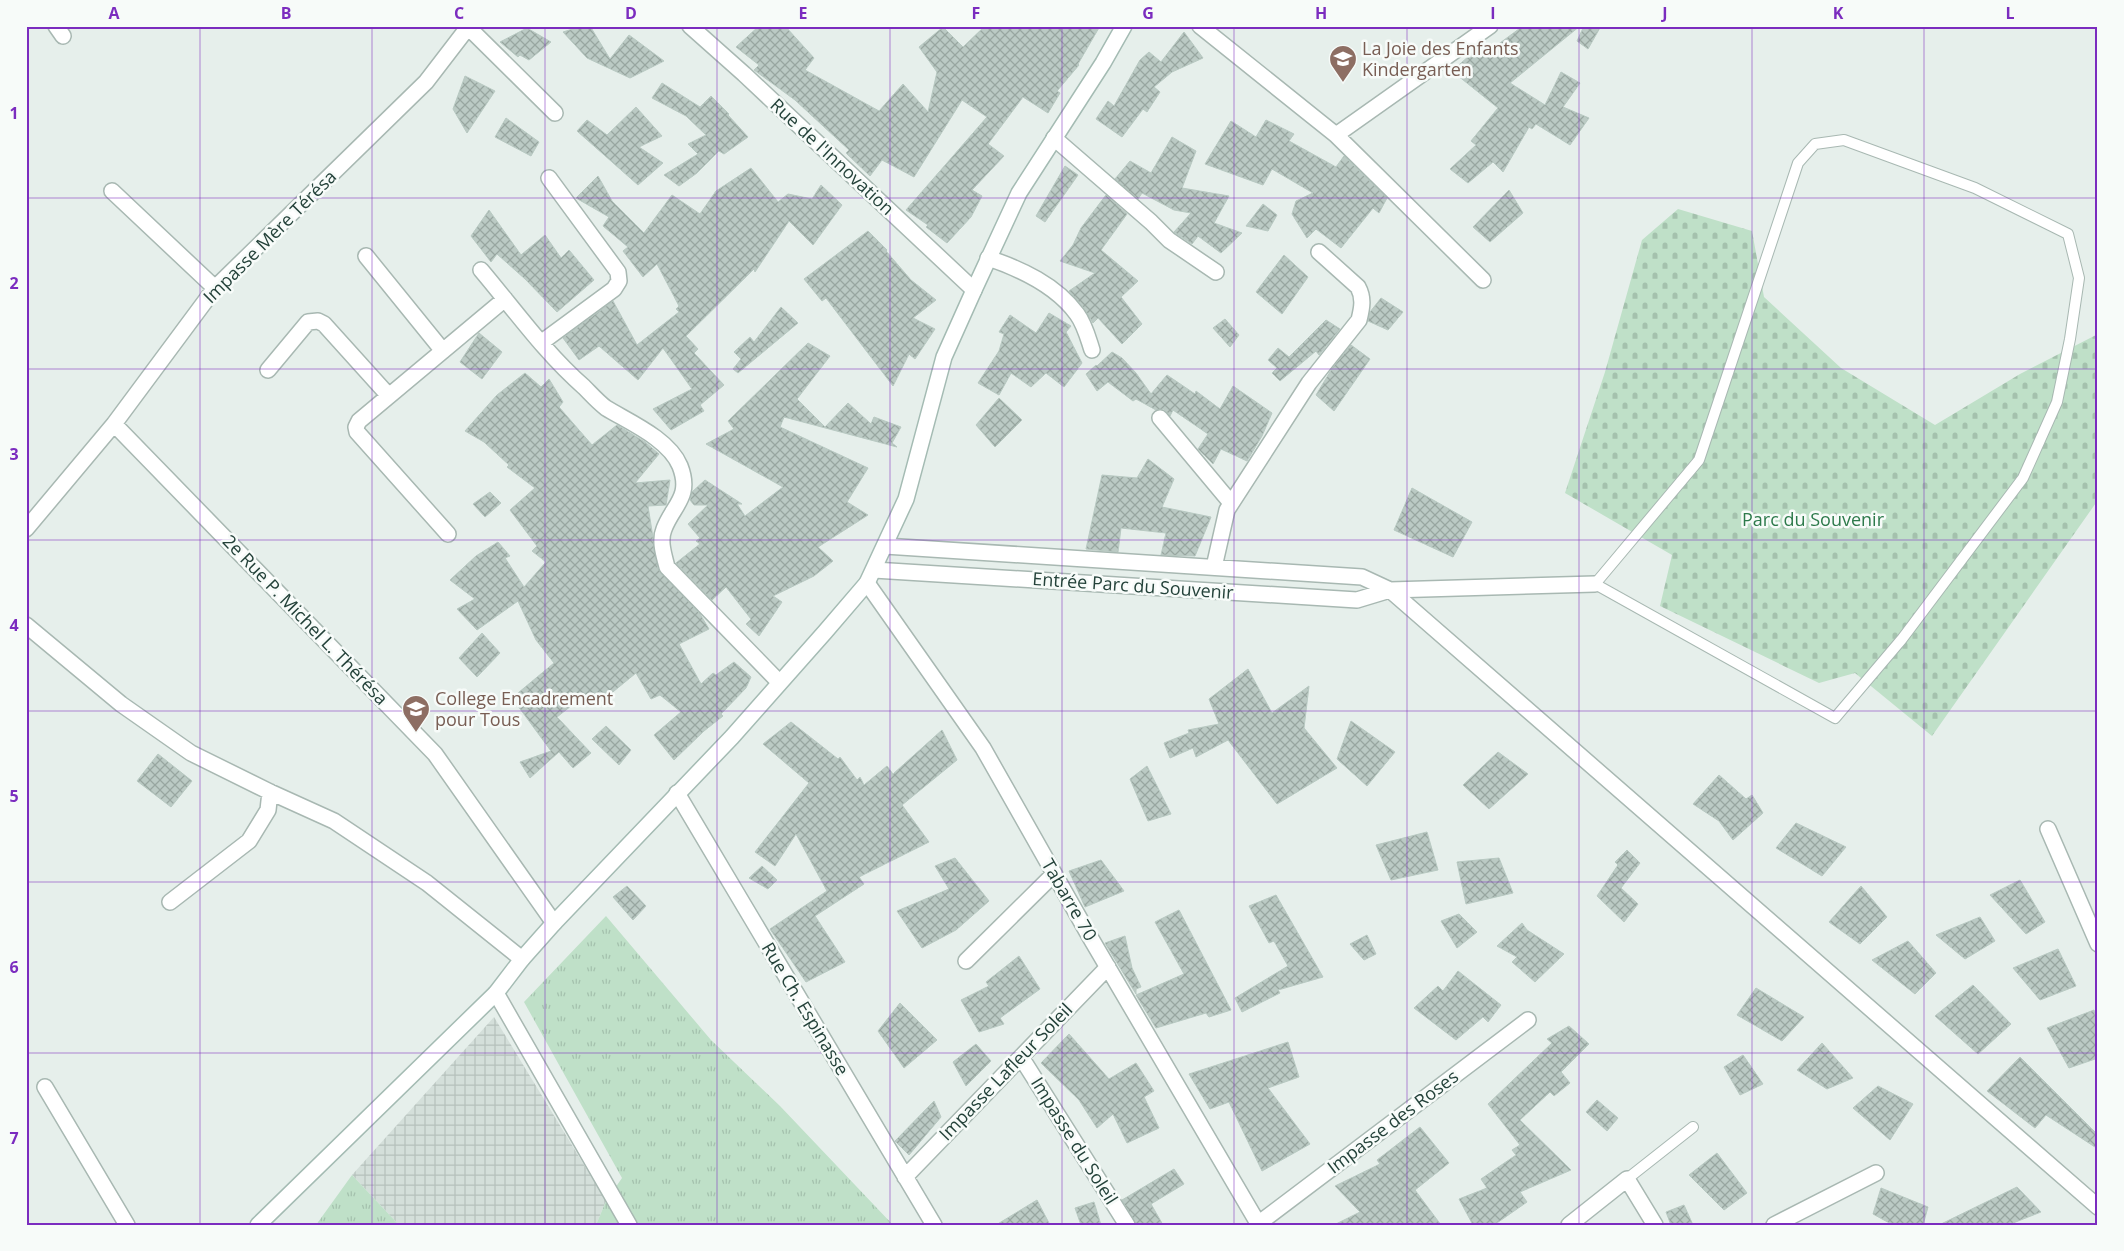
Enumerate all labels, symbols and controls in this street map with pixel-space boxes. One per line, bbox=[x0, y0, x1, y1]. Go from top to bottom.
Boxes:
text: A bbox=[108, 2, 120, 24]
text: B bbox=[281, 2, 291, 24]
text: C bbox=[454, 2, 464, 24]
text: D bbox=[625, 2, 637, 24]
text: E bbox=[799, 2, 808, 24]
text: F bbox=[972, 2, 980, 24]
text: G bbox=[1142, 2, 1154, 24]
text: H bbox=[1315, 2, 1327, 24]
text: I bbox=[1490, 2, 1496, 24]
text: J bbox=[1660, 2, 1668, 24]
text: K bbox=[1833, 2, 1844, 24]
text: L bbox=[2005, 2, 2015, 24]
place label: La Joie des Enfants Kindergarten bbox=[1362, 36, 1519, 81]
school or university icon: La Joie des Enfants Kindergarten bbox=[1328, 44, 1358, 83]
street label: Rue de l'Innovation bbox=[766, 93, 900, 220]
text: 1 bbox=[9, 102, 19, 124]
street label: Impasse Mère Térésa bbox=[197, 164, 341, 308]
text: 2 bbox=[9, 272, 19, 294]
text: 3 bbox=[9, 443, 19, 465]
park label: Parc du Souvenir bbox=[1742, 507, 1885, 531]
street label: 2e Rue P. Michel L. Thérésa bbox=[218, 529, 393, 710]
street label: Entrée Parc du Souvenir bbox=[1032, 566, 1235, 604]
text: 4 bbox=[9, 614, 19, 636]
place label: College Encadrement pour Tous bbox=[435, 686, 613, 731]
school or university icon: College Encadrement pour Tous bbox=[401, 694, 431, 733]
text: 5 bbox=[9, 785, 19, 807]
street label: Tabarre 70 bbox=[1037, 854, 1103, 945]
street label: Rue Ch. Espinasse bbox=[757, 938, 855, 1079]
text: 6 bbox=[9, 956, 19, 978]
street label: Impasse Lafleur Soleil bbox=[933, 997, 1077, 1145]
street label: Impasse des Roses bbox=[1322, 1064, 1463, 1178]
street label: Impasse du Soleil bbox=[1026, 1072, 1124, 1209]
text: 7 bbox=[9, 1127, 19, 1149]

